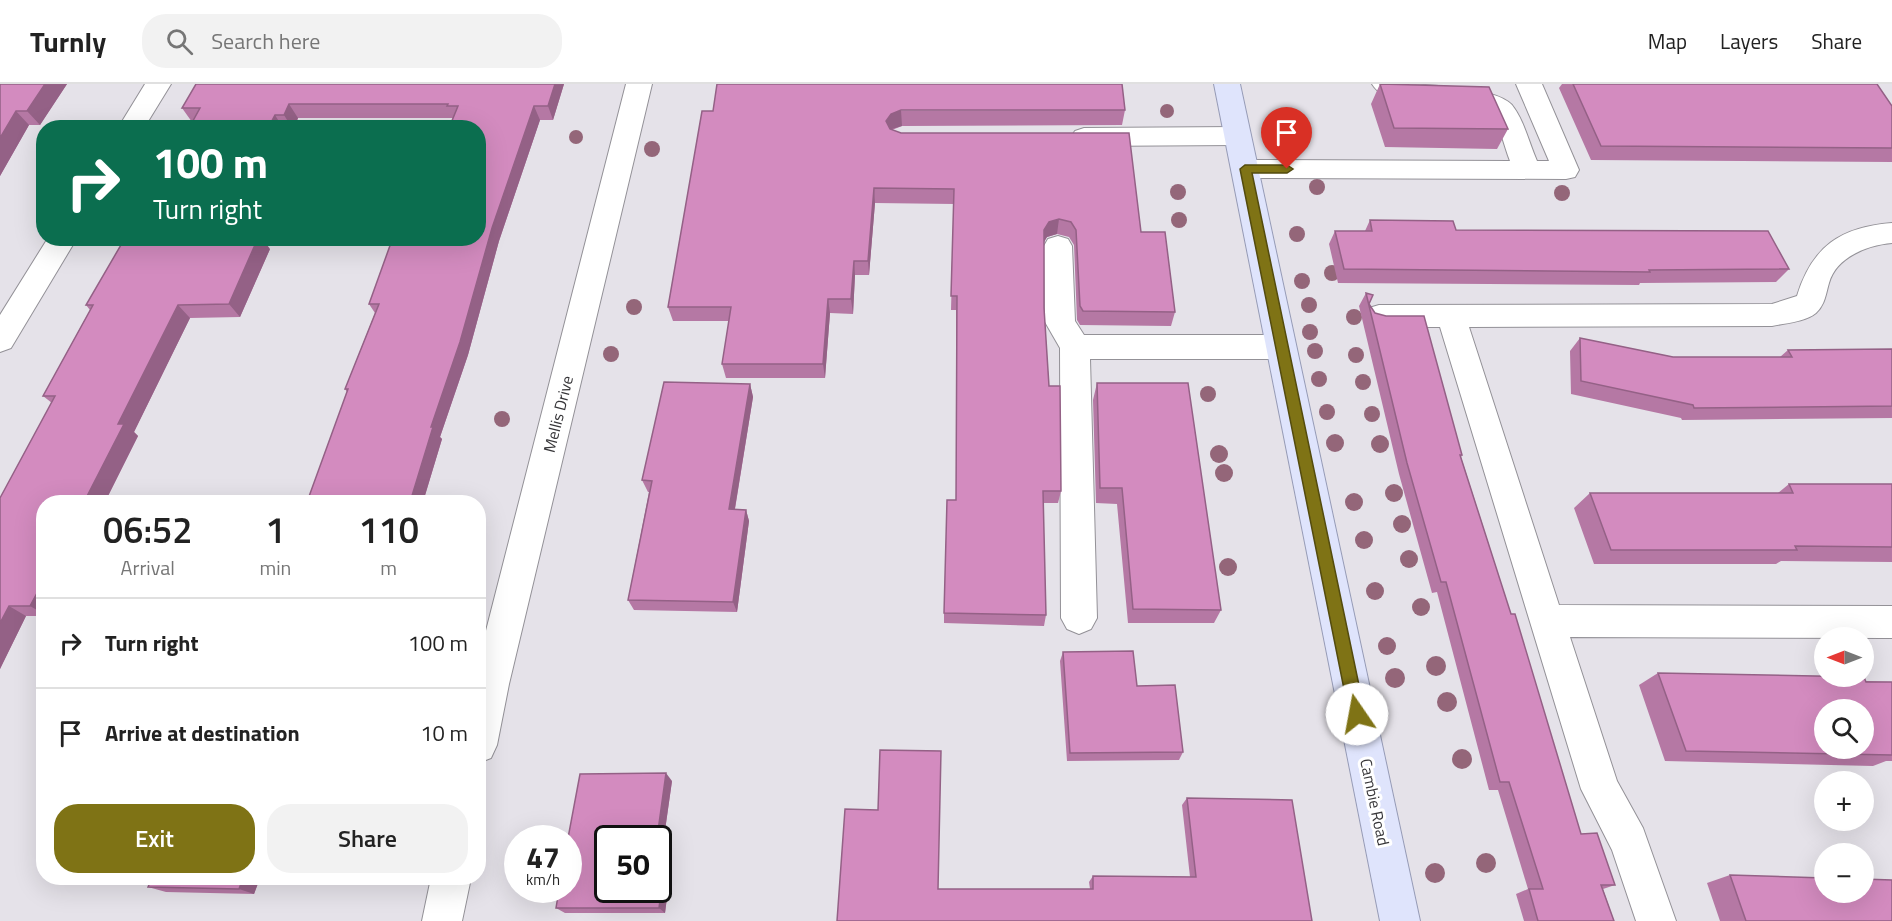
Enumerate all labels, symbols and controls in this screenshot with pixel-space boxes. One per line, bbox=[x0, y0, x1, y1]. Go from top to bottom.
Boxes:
search box bbox=[142, 14, 562, 68]
text: Turnly bbox=[30, 20, 106, 63]
text: Search here bbox=[211, 24, 320, 58]
icon: search bbox=[163, 25, 196, 58]
text: Map bbox=[1648, 25, 1687, 57]
text: Layers bbox=[1720, 25, 1778, 57]
text: Share bbox=[1811, 25, 1862, 57]
pin bbox=[1261, 107, 1312, 169]
icon: arrive bbox=[1270, 116, 1303, 149]
text: 100 m bbox=[153, 130, 268, 194]
icon: right bbox=[54, 144, 132, 222]
text: Turn right bbox=[153, 188, 262, 229]
street label: Mellis Drive bbox=[537, 373, 579, 455]
text: 06:52 bbox=[103, 502, 192, 557]
text: 1 bbox=[265, 502, 285, 557]
text: 110 bbox=[358, 502, 419, 557]
text: Arrival bbox=[121, 552, 175, 583]
text: min bbox=[259, 552, 291, 583]
text: m bbox=[380, 552, 397, 583]
text: Turn right bbox=[105, 626, 199, 660]
text: 100 m bbox=[408, 626, 468, 660]
icon: right bbox=[54, 627, 87, 660]
north arrow bbox=[1814, 627, 1874, 687]
map controls bbox=[1814, 627, 1874, 903]
position arrow bbox=[1325, 682, 1389, 746]
button: search bbox=[1814, 699, 1874, 759]
text: Arrive at destination bbox=[105, 716, 300, 750]
text: 10 m bbox=[420, 716, 468, 750]
icon: arrive bbox=[54, 717, 87, 750]
street label: Cambie Road bbox=[1354, 756, 1396, 848]
button: + bbox=[1814, 771, 1874, 831]
button: Exit bbox=[54, 804, 255, 873]
button: Share bbox=[267, 804, 468, 873]
speed limit sign: 50 bbox=[594, 825, 672, 903]
text: 47 bbox=[526, 834, 560, 880]
button: − bbox=[1814, 843, 1874, 903]
text: km/h bbox=[526, 868, 560, 891]

